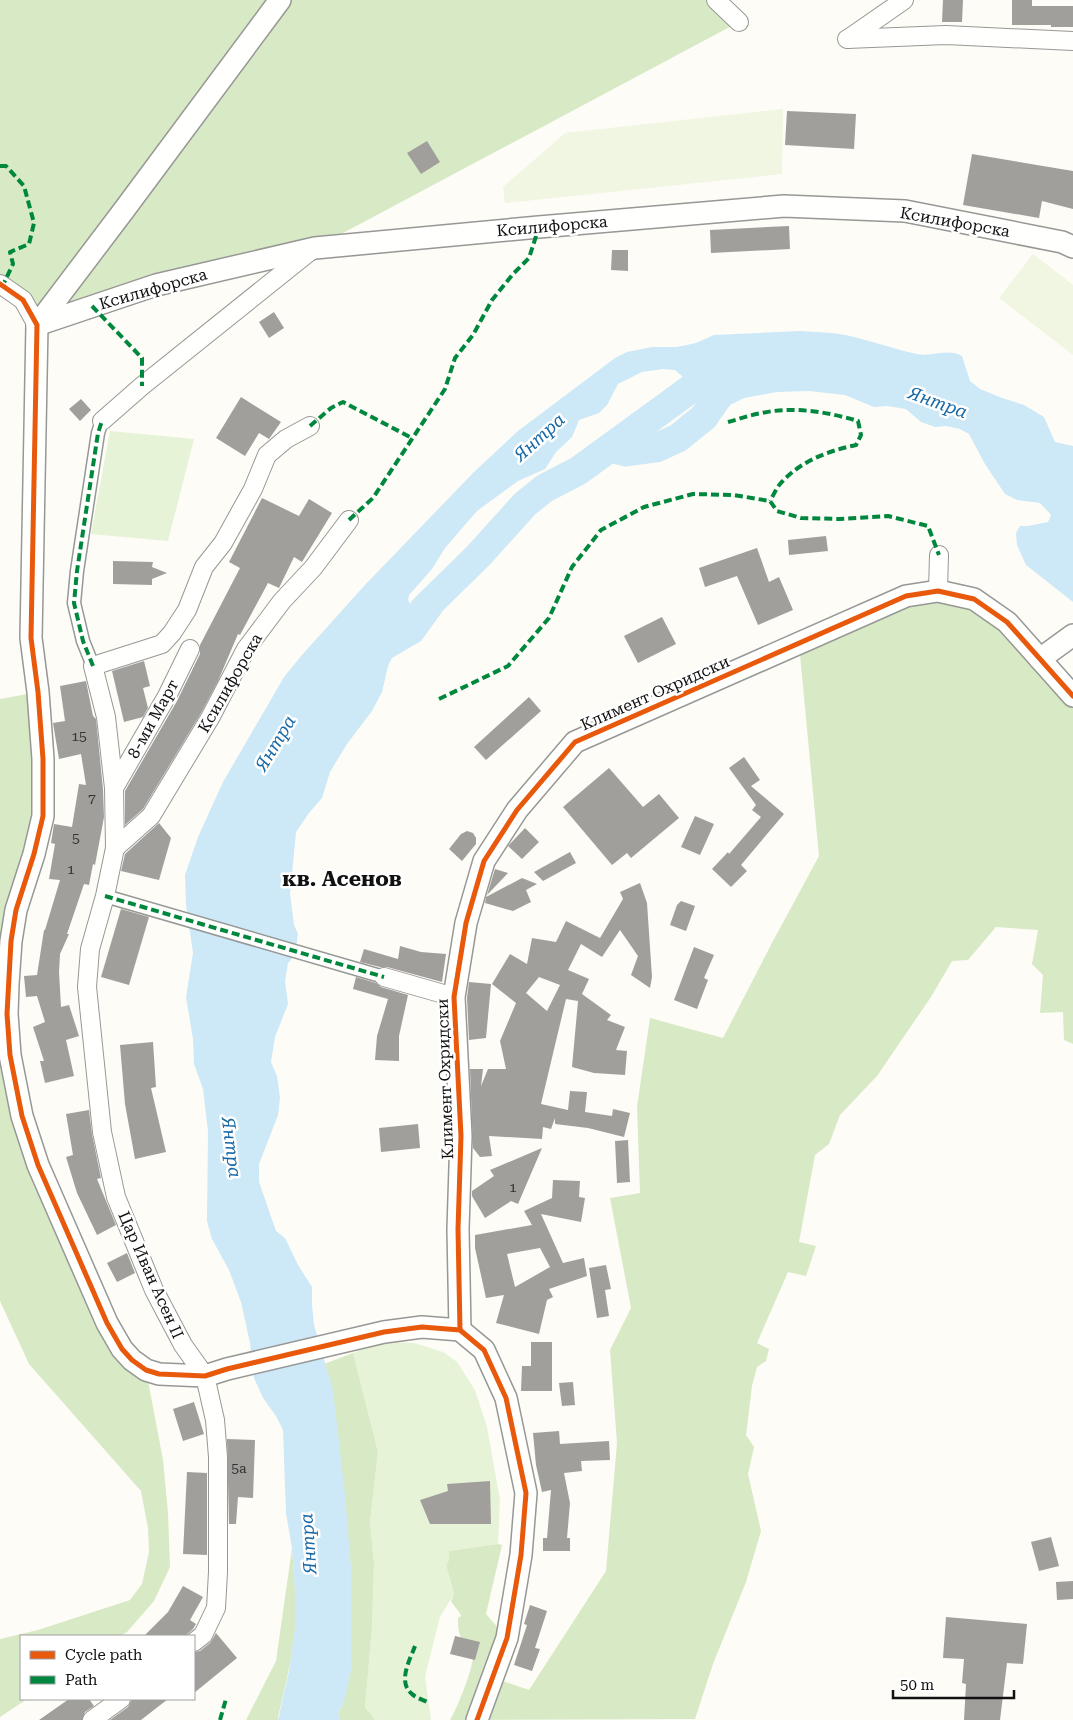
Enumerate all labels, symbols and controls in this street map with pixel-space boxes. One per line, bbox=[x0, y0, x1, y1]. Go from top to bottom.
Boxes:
street label: Ксилифорска bbox=[899, 203, 1012, 241]
street label: Ксилифорска bbox=[496, 212, 609, 240]
street label: Ксилифорска bbox=[97, 264, 209, 313]
water label: Янтра bbox=[905, 381, 970, 422]
water label: Янтра bbox=[508, 409, 569, 466]
street label: Ксилифорска bbox=[194, 630, 266, 736]
street label: Климент Охридски bbox=[578, 651, 733, 734]
street label: 8-ми Март bbox=[124, 676, 182, 762]
water label: Янтра bbox=[250, 711, 300, 776]
house number: 15 bbox=[71, 728, 87, 744]
house number: 7 bbox=[88, 790, 96, 806]
house number: 5 bbox=[72, 830, 80, 846]
house number: 1 bbox=[67, 861, 75, 877]
district label: кв. Асенов bbox=[282, 867, 402, 891]
street label: Климент Охридски bbox=[433, 998, 457, 1160]
water label: Янтра bbox=[218, 1114, 246, 1179]
house number: 1 bbox=[509, 1179, 517, 1195]
street label: Цар Иван Асен II bbox=[114, 1208, 188, 1342]
house number: 5a bbox=[231, 1460, 247, 1476]
water label: Янтра bbox=[295, 1513, 321, 1576]
legend bbox=[20, 1635, 195, 1700]
text: Cycle path bbox=[65, 1646, 143, 1664]
scale bar bbox=[893, 1668, 1014, 1700]
text: Path bbox=[65, 1671, 98, 1689]
text: 50 m bbox=[900, 1676, 935, 1694]

